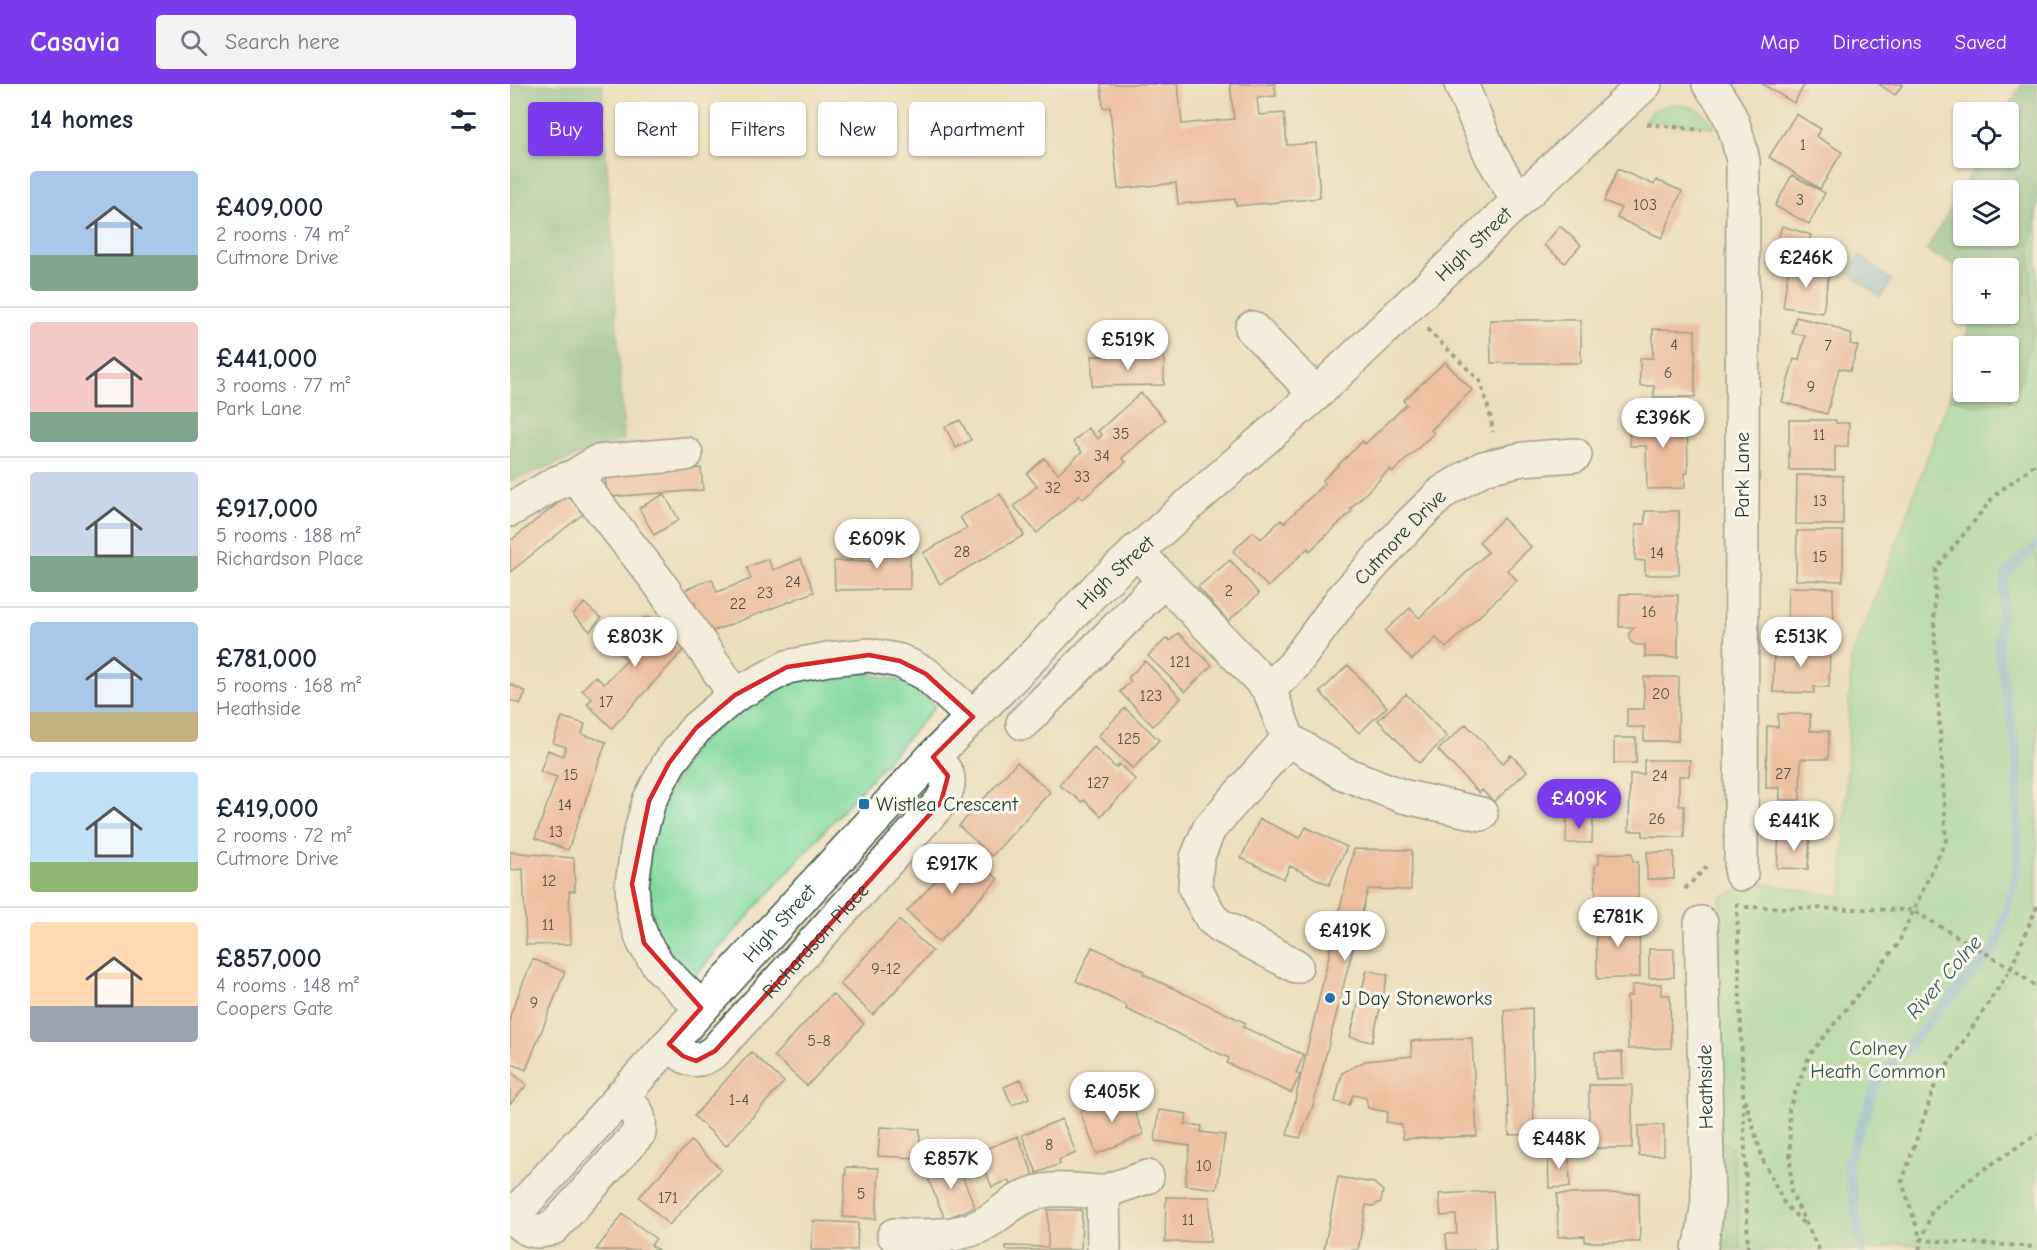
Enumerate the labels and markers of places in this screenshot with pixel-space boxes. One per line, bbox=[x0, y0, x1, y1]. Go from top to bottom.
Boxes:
pin: £246K bbox=[1764, 238, 1848, 289]
pin: £519K bbox=[1086, 320, 1170, 371]
pin: £396K bbox=[1621, 398, 1705, 449]
pin: £609K bbox=[835, 519, 919, 570]
pin: £803K bbox=[593, 617, 677, 668]
pin: £513K bbox=[1759, 617, 1843, 668]
pin: £409K bbox=[1537, 779, 1621, 830]
place label: Wistlea Crescent bbox=[876, 793, 1019, 816]
marker: Wistlea Crescent bbox=[857, 797, 871, 811]
pin: £441K bbox=[1752, 801, 1836, 852]
pin: £917K bbox=[910, 844, 994, 895]
pin: £781K bbox=[1576, 897, 1660, 948]
pin: £419K bbox=[1303, 911, 1387, 962]
place label: J Day Stoneworks bbox=[1342, 987, 1492, 1010]
marker: J Day Stoneworks bbox=[1323, 991, 1337, 1005]
pin: £405K bbox=[1070, 1072, 1154, 1123]
pin: £448K bbox=[1517, 1119, 1601, 1170]
pin: £857K bbox=[909, 1139, 993, 1190]

